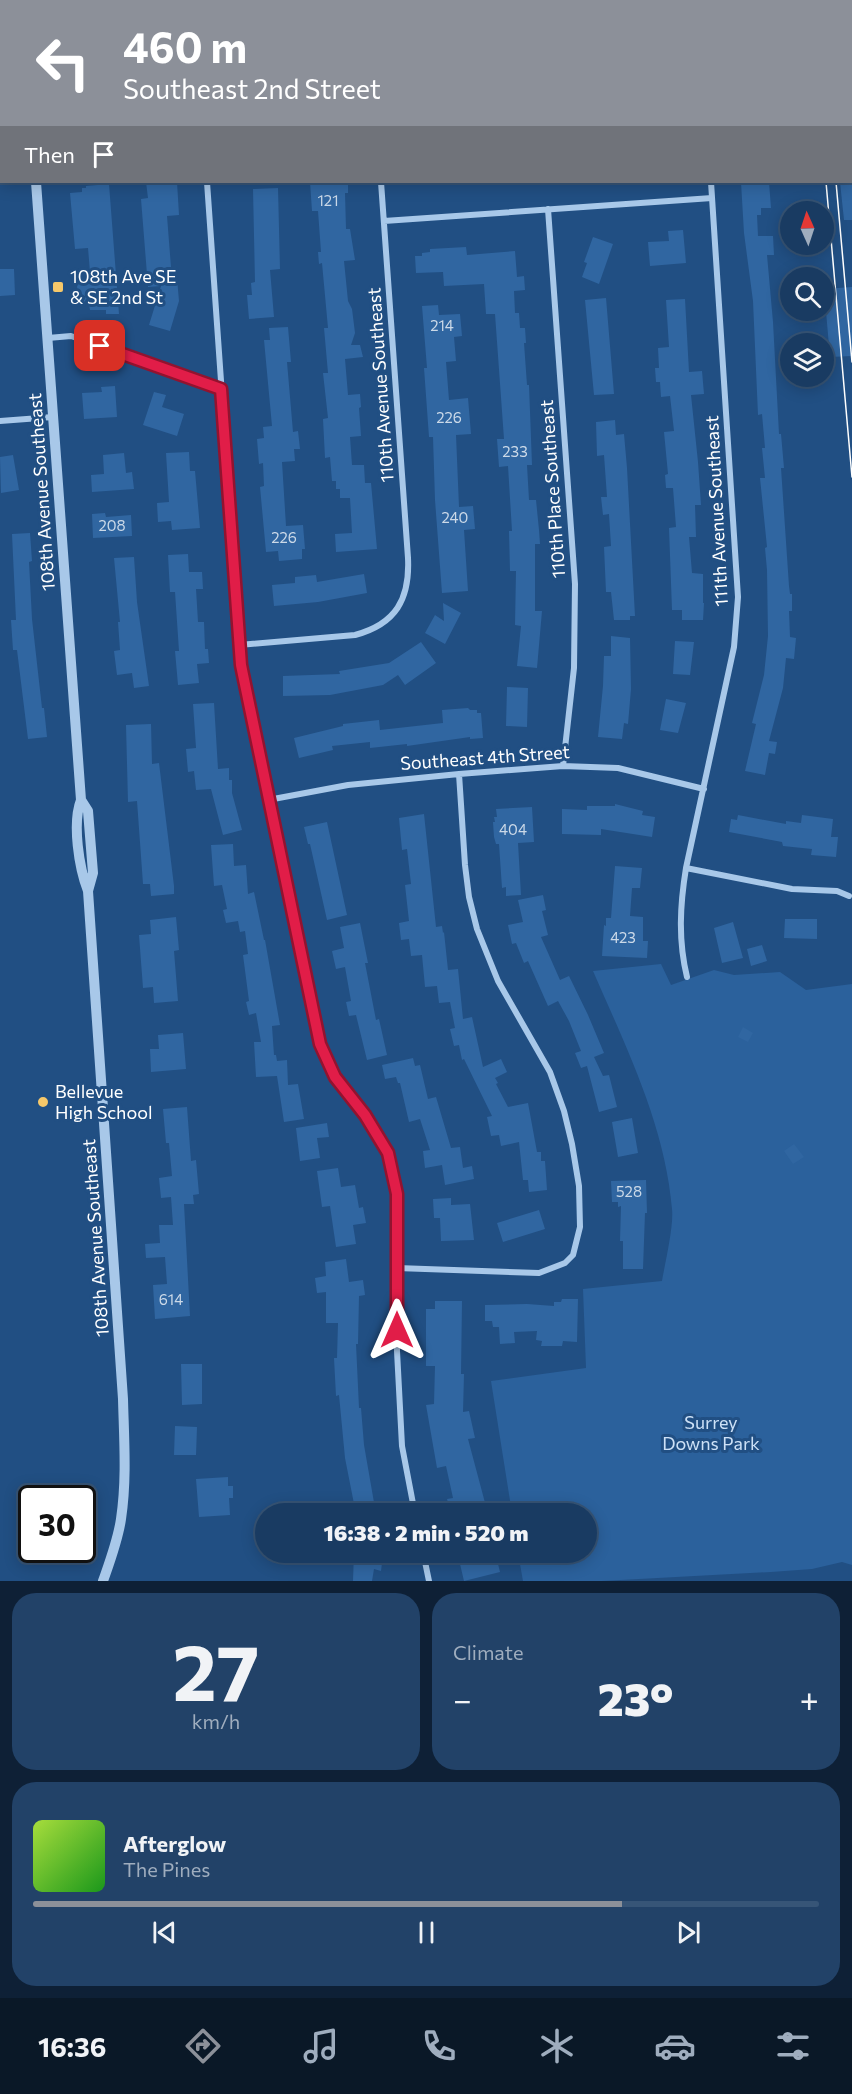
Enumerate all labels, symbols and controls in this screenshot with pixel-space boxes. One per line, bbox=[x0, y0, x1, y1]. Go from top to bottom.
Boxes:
text: 460 m bbox=[123, 20, 247, 72]
icon: left bbox=[24, 24, 102, 102]
text: Southeast 2nd Street bbox=[123, 72, 381, 105]
icon: arrive bbox=[87, 138, 120, 171]
text: Then bbox=[24, 141, 75, 168]
house number: 121 bbox=[317, 191, 339, 209]
north arrow bbox=[780, 201, 834, 255]
map controls bbox=[780, 201, 834, 387]
place label: 108th Ave SE & SE 2nd St bbox=[70, 265, 176, 308]
button: search bbox=[780, 267, 834, 321]
marker: 108th Ave SE & SE 2nd St bbox=[51, 280, 65, 294]
street label: 110th Avenue Southeast bbox=[362, 287, 398, 483]
house number: 214 bbox=[430, 316, 454, 334]
pin bbox=[74, 320, 125, 371]
icon: arrive bbox=[83, 329, 116, 362]
button: layers bbox=[780, 333, 834, 387]
street label: 108th Avenue Southeast bbox=[23, 392, 59, 592]
street label: 110th Place Southeast bbox=[535, 399, 569, 579]
house number: 226 bbox=[436, 408, 462, 426]
street label: 111th Avenue Southeast bbox=[700, 415, 732, 607]
house number: 233 bbox=[502, 442, 528, 460]
house number: 240 bbox=[442, 508, 468, 526]
house number: 208 bbox=[98, 516, 126, 534]
house number: 226 bbox=[271, 528, 297, 546]
street label: Southeast 4th Street bbox=[399, 740, 570, 774]
house number: 404 bbox=[499, 820, 527, 838]
house number: 423 bbox=[610, 928, 636, 946]
place label: Bellevue High School bbox=[55, 1080, 153, 1123]
marker: Bellevue High School bbox=[36, 1095, 50, 1109]
street label: 108th Avenue Southeast bbox=[77, 1138, 113, 1338]
house number: 528 bbox=[616, 1182, 642, 1200]
house number: 614 bbox=[159, 1290, 183, 1308]
position arrow bbox=[365, 1298, 429, 1362]
park label: Surrey Downs Park bbox=[662, 1411, 760, 1454]
speed limit sign: 30 bbox=[18, 1485, 96, 1563]
text: 16:38 · 2 min · 520 m bbox=[324, 1519, 528, 1546]
text: 27 bbox=[173, 1622, 259, 1717]
text: Climate bbox=[453, 1640, 523, 1664]
text: 23° bbox=[598, 1670, 674, 1725]
text: − bbox=[453, 1678, 472, 1719]
text: + bbox=[800, 1678, 819, 1719]
text: km/h bbox=[192, 1709, 240, 1733]
text: Afterglow bbox=[123, 1830, 226, 1857]
text: The Pines bbox=[123, 1857, 210, 1881]
icon: previous bbox=[148, 1916, 181, 1949]
icon: pause bbox=[410, 1916, 443, 1949]
icon: next bbox=[672, 1916, 705, 1949]
icon: directions bbox=[182, 2025, 224, 2067]
icon: music bbox=[300, 2025, 342, 2067]
icon: phone bbox=[418, 2025, 460, 2067]
icon: climate bbox=[536, 2025, 578, 2067]
icon: car bbox=[654, 2025, 696, 2067]
icon: filters bbox=[772, 2025, 814, 2067]
text: 16:36 bbox=[38, 2030, 106, 2063]

